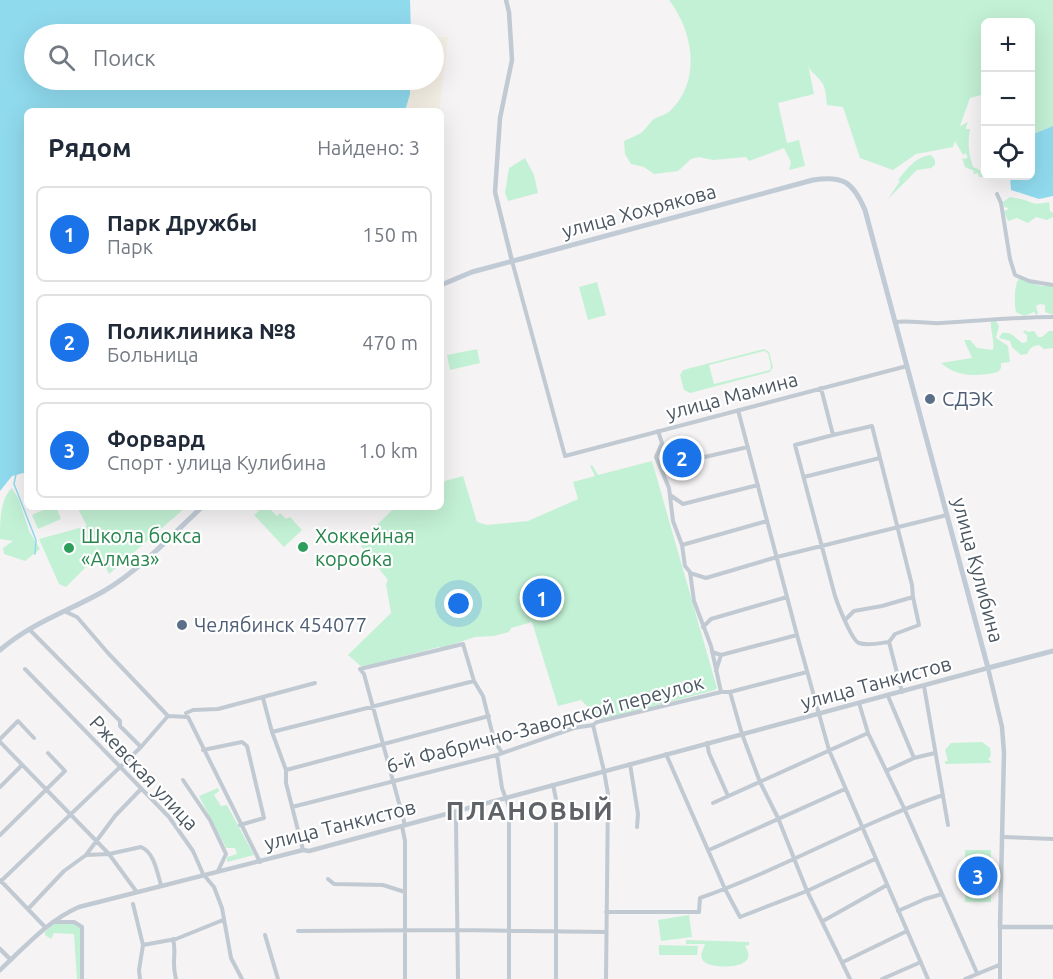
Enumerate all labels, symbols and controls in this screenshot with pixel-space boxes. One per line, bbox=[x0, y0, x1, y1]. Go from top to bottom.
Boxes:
map controls bbox=[981, 18, 1035, 180]
button: + bbox=[981, 18, 1035, 72]
search box bbox=[24, 24, 444, 90]
icon: search bbox=[45, 41, 78, 74]
text: Поиск bbox=[93, 45, 156, 70]
button: − bbox=[981, 72, 1035, 126]
button: locate bbox=[981, 126, 1035, 180]
text: Рядом bbox=[48, 133, 132, 162]
text: Найдено: 3 bbox=[317, 136, 420, 159]
street label: улица Хохрякова bbox=[559, 179, 718, 242]
text: Парк Дружбы bbox=[107, 210, 257, 235]
text: 1 bbox=[64, 223, 75, 246]
text: 150 m bbox=[362, 223, 418, 246]
text: Парк bbox=[107, 235, 153, 258]
text: Поликлиника №8 bbox=[107, 318, 296, 343]
text: 2 bbox=[64, 331, 75, 354]
text: 470 m bbox=[362, 331, 418, 354]
text: Больница bbox=[107, 343, 199, 366]
street label: улица Мамина bbox=[664, 367, 800, 424]
place label: СДЭК bbox=[942, 387, 993, 410]
marker: СДЭК bbox=[923, 392, 937, 406]
text: Форвард bbox=[107, 426, 205, 451]
pin: 2 bbox=[662, 436, 702, 480]
text: 3 bbox=[64, 439, 75, 462]
text: 1.0 km bbox=[359, 439, 418, 462]
text: Спорт · улица Кулибина bbox=[107, 451, 326, 474]
street label: улица Кулибина bbox=[948, 495, 1009, 645]
place label: Школа бокса «Алмаз» bbox=[81, 524, 202, 570]
place label: Хоккейная коробка bbox=[315, 524, 415, 570]
marker: Хоккейная коробка bbox=[296, 540, 310, 554]
marker: Школа бокса «Алмаз» bbox=[62, 541, 76, 555]
pin: 1 bbox=[522, 576, 562, 620]
your location bbox=[444, 589, 473, 618]
place label: Челябинск 454077 bbox=[194, 613, 367, 636]
marker: Челябинск 454077 bbox=[175, 618, 189, 632]
street label: улица Танкистов bbox=[798, 651, 954, 714]
street label: 6-й Фабрично-Заводской переулок bbox=[384, 670, 706, 777]
street label: Ржевская улица bbox=[85, 711, 203, 835]
street label: улица Танкистов bbox=[262, 795, 418, 854]
district label: ПЛАНОВЫЙ bbox=[446, 796, 614, 825]
pin: 3 bbox=[958, 854, 998, 898]

